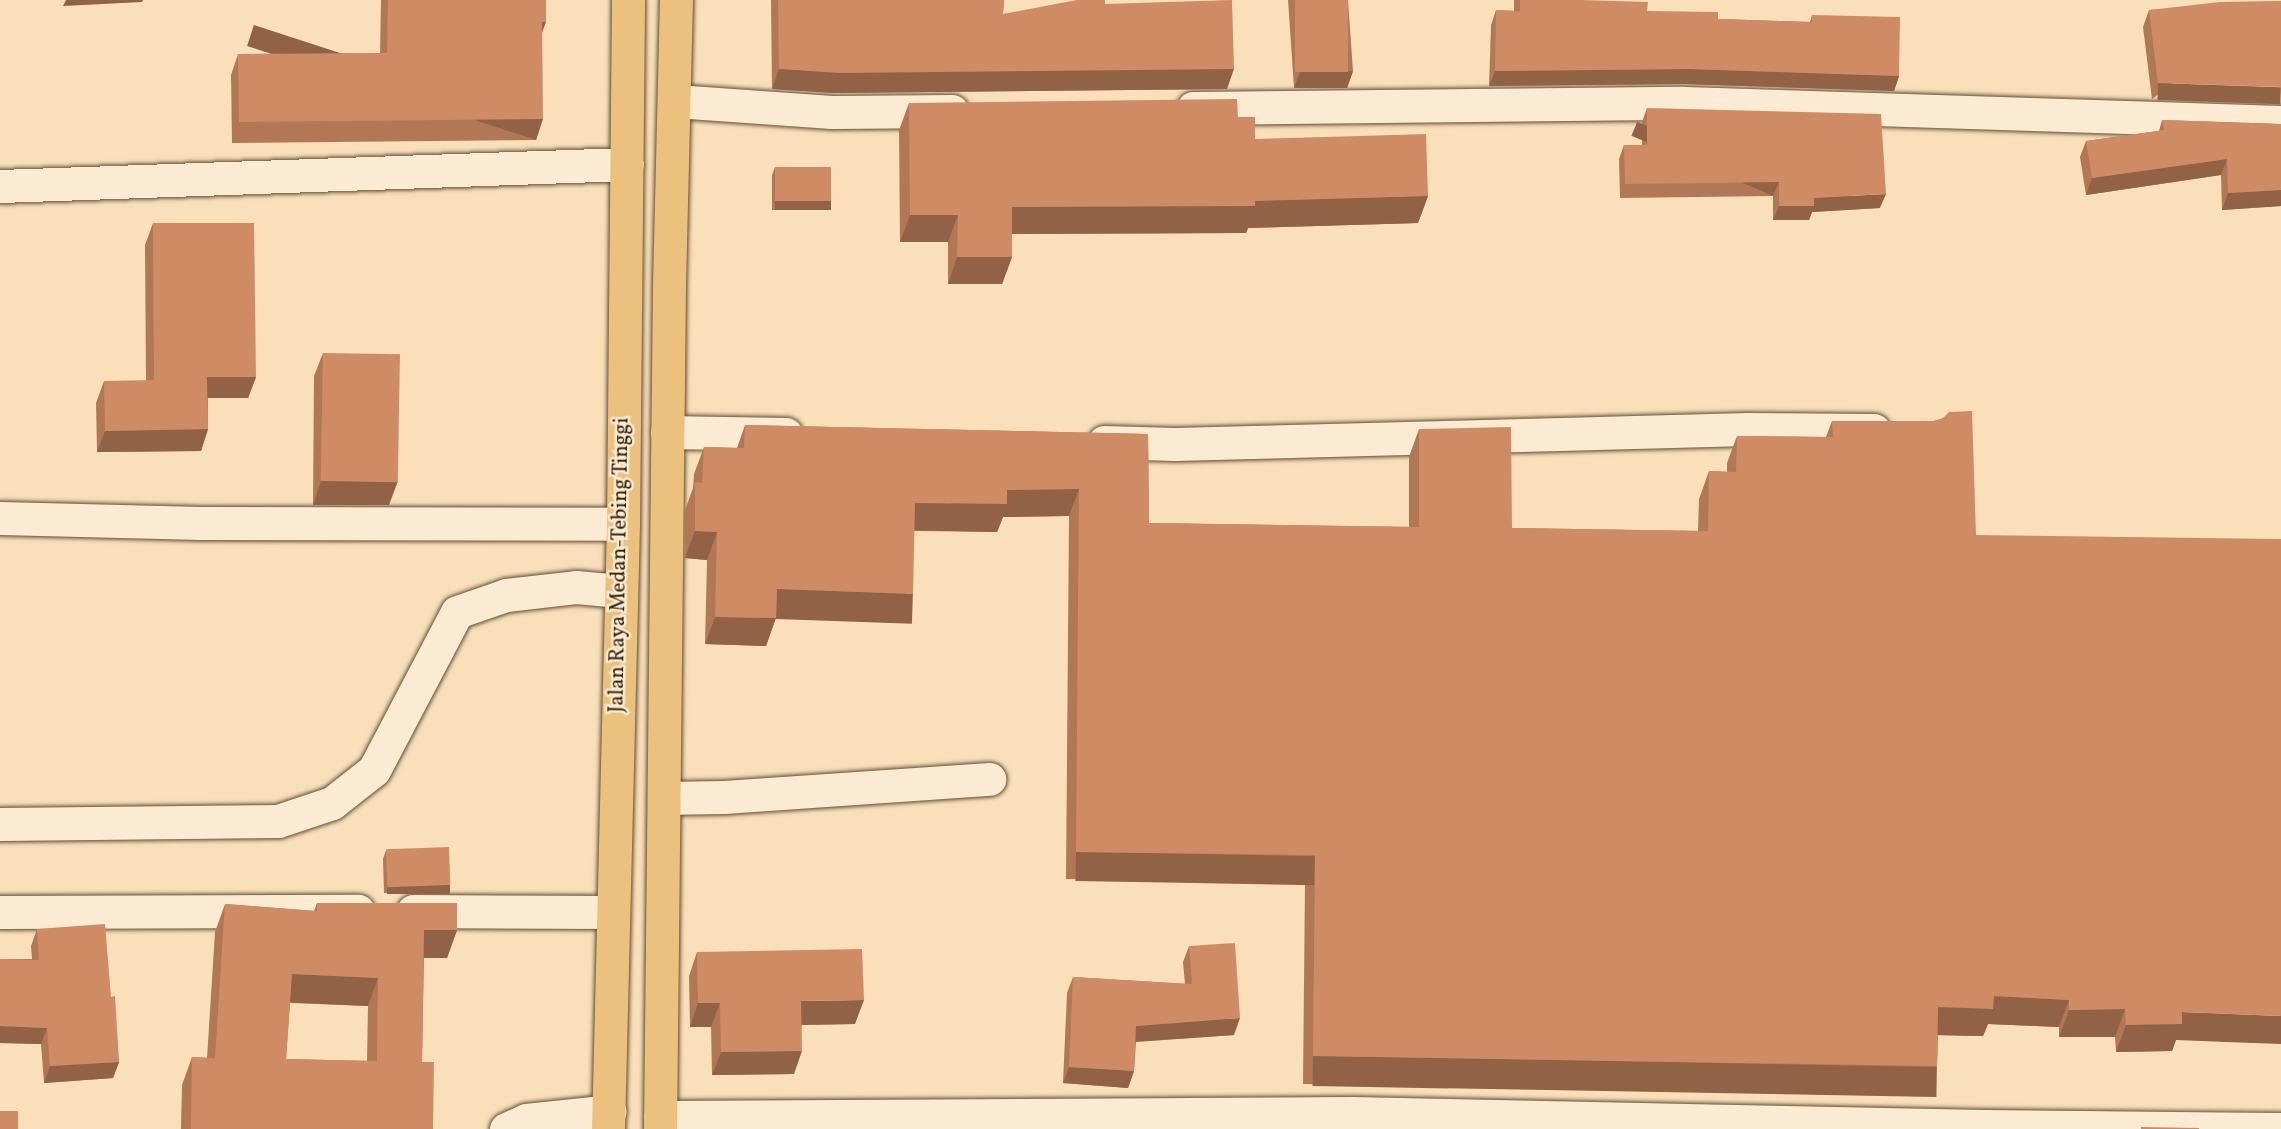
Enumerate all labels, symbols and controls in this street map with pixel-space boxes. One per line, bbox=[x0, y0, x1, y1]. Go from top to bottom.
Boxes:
street label: Jalan Raya Medan-Tebing Tinggi bbox=[605, 417, 635, 713]

